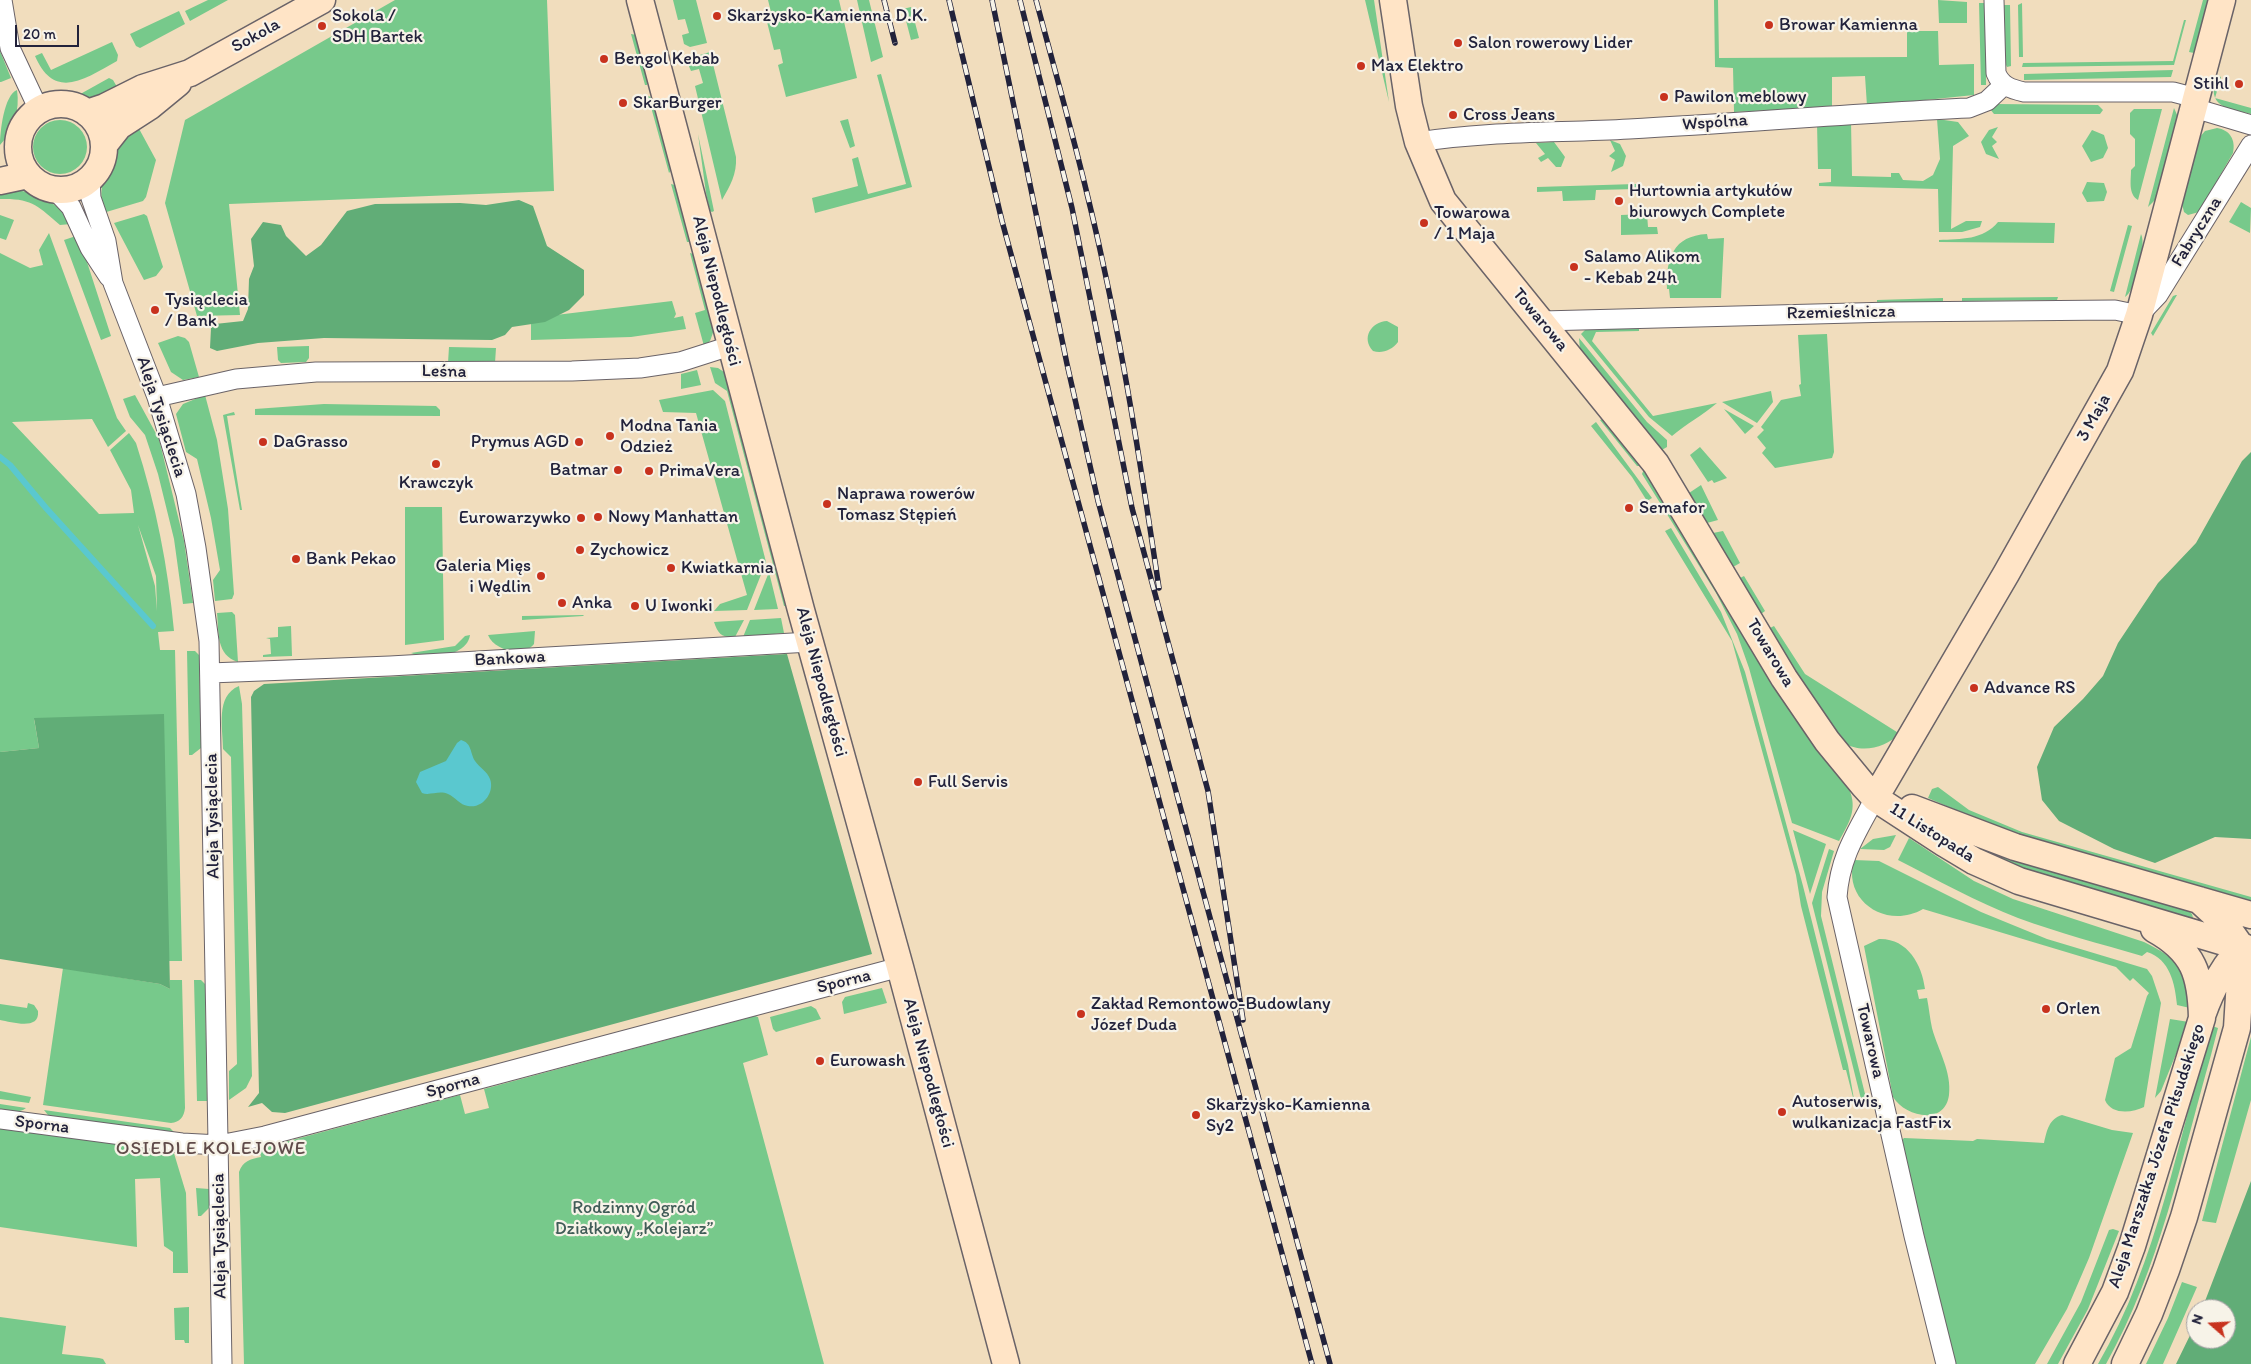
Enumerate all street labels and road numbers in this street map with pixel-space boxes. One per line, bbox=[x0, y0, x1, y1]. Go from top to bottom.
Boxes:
street label: Sokola bbox=[228, 14, 284, 58]
street label: Wspólna bbox=[1681, 110, 1749, 136]
street label: Fabryczna bbox=[2167, 193, 2227, 271]
street label: Aleja Niepodległości bbox=[687, 214, 745, 368]
street label: Towarowa bbox=[1507, 284, 1573, 356]
street label: Rzemieślnicza bbox=[1786, 301, 1896, 325]
street label: Aleja Tysiąclecia bbox=[131, 354, 191, 480]
street label: Leśna bbox=[421, 361, 467, 383]
street label: 3 Maja bbox=[2072, 391, 2116, 445]
street label: Aleja Niepodległości bbox=[791, 605, 851, 759]
street label: Towarowa bbox=[1741, 615, 1799, 691]
street label: Bankowa bbox=[474, 646, 546, 672]
street label: Aleja Tysiąclecia bbox=[201, 753, 225, 879]
street label: 11 Listopada bbox=[1885, 798, 1979, 868]
street label: Sporna bbox=[815, 965, 873, 999]
street label: Aleja Niepodległości bbox=[898, 996, 958, 1150]
street label: Towarowa bbox=[1851, 1001, 1889, 1081]
street label: Aleja Marszałka Józefa Piłsudskiego bbox=[2104, 1021, 2210, 1291]
street label: Sporna bbox=[424, 1068, 482, 1104]
street label: Sporna bbox=[14, 1111, 70, 1139]
street label: Aleja Tysiąclecia bbox=[208, 1173, 232, 1299]

